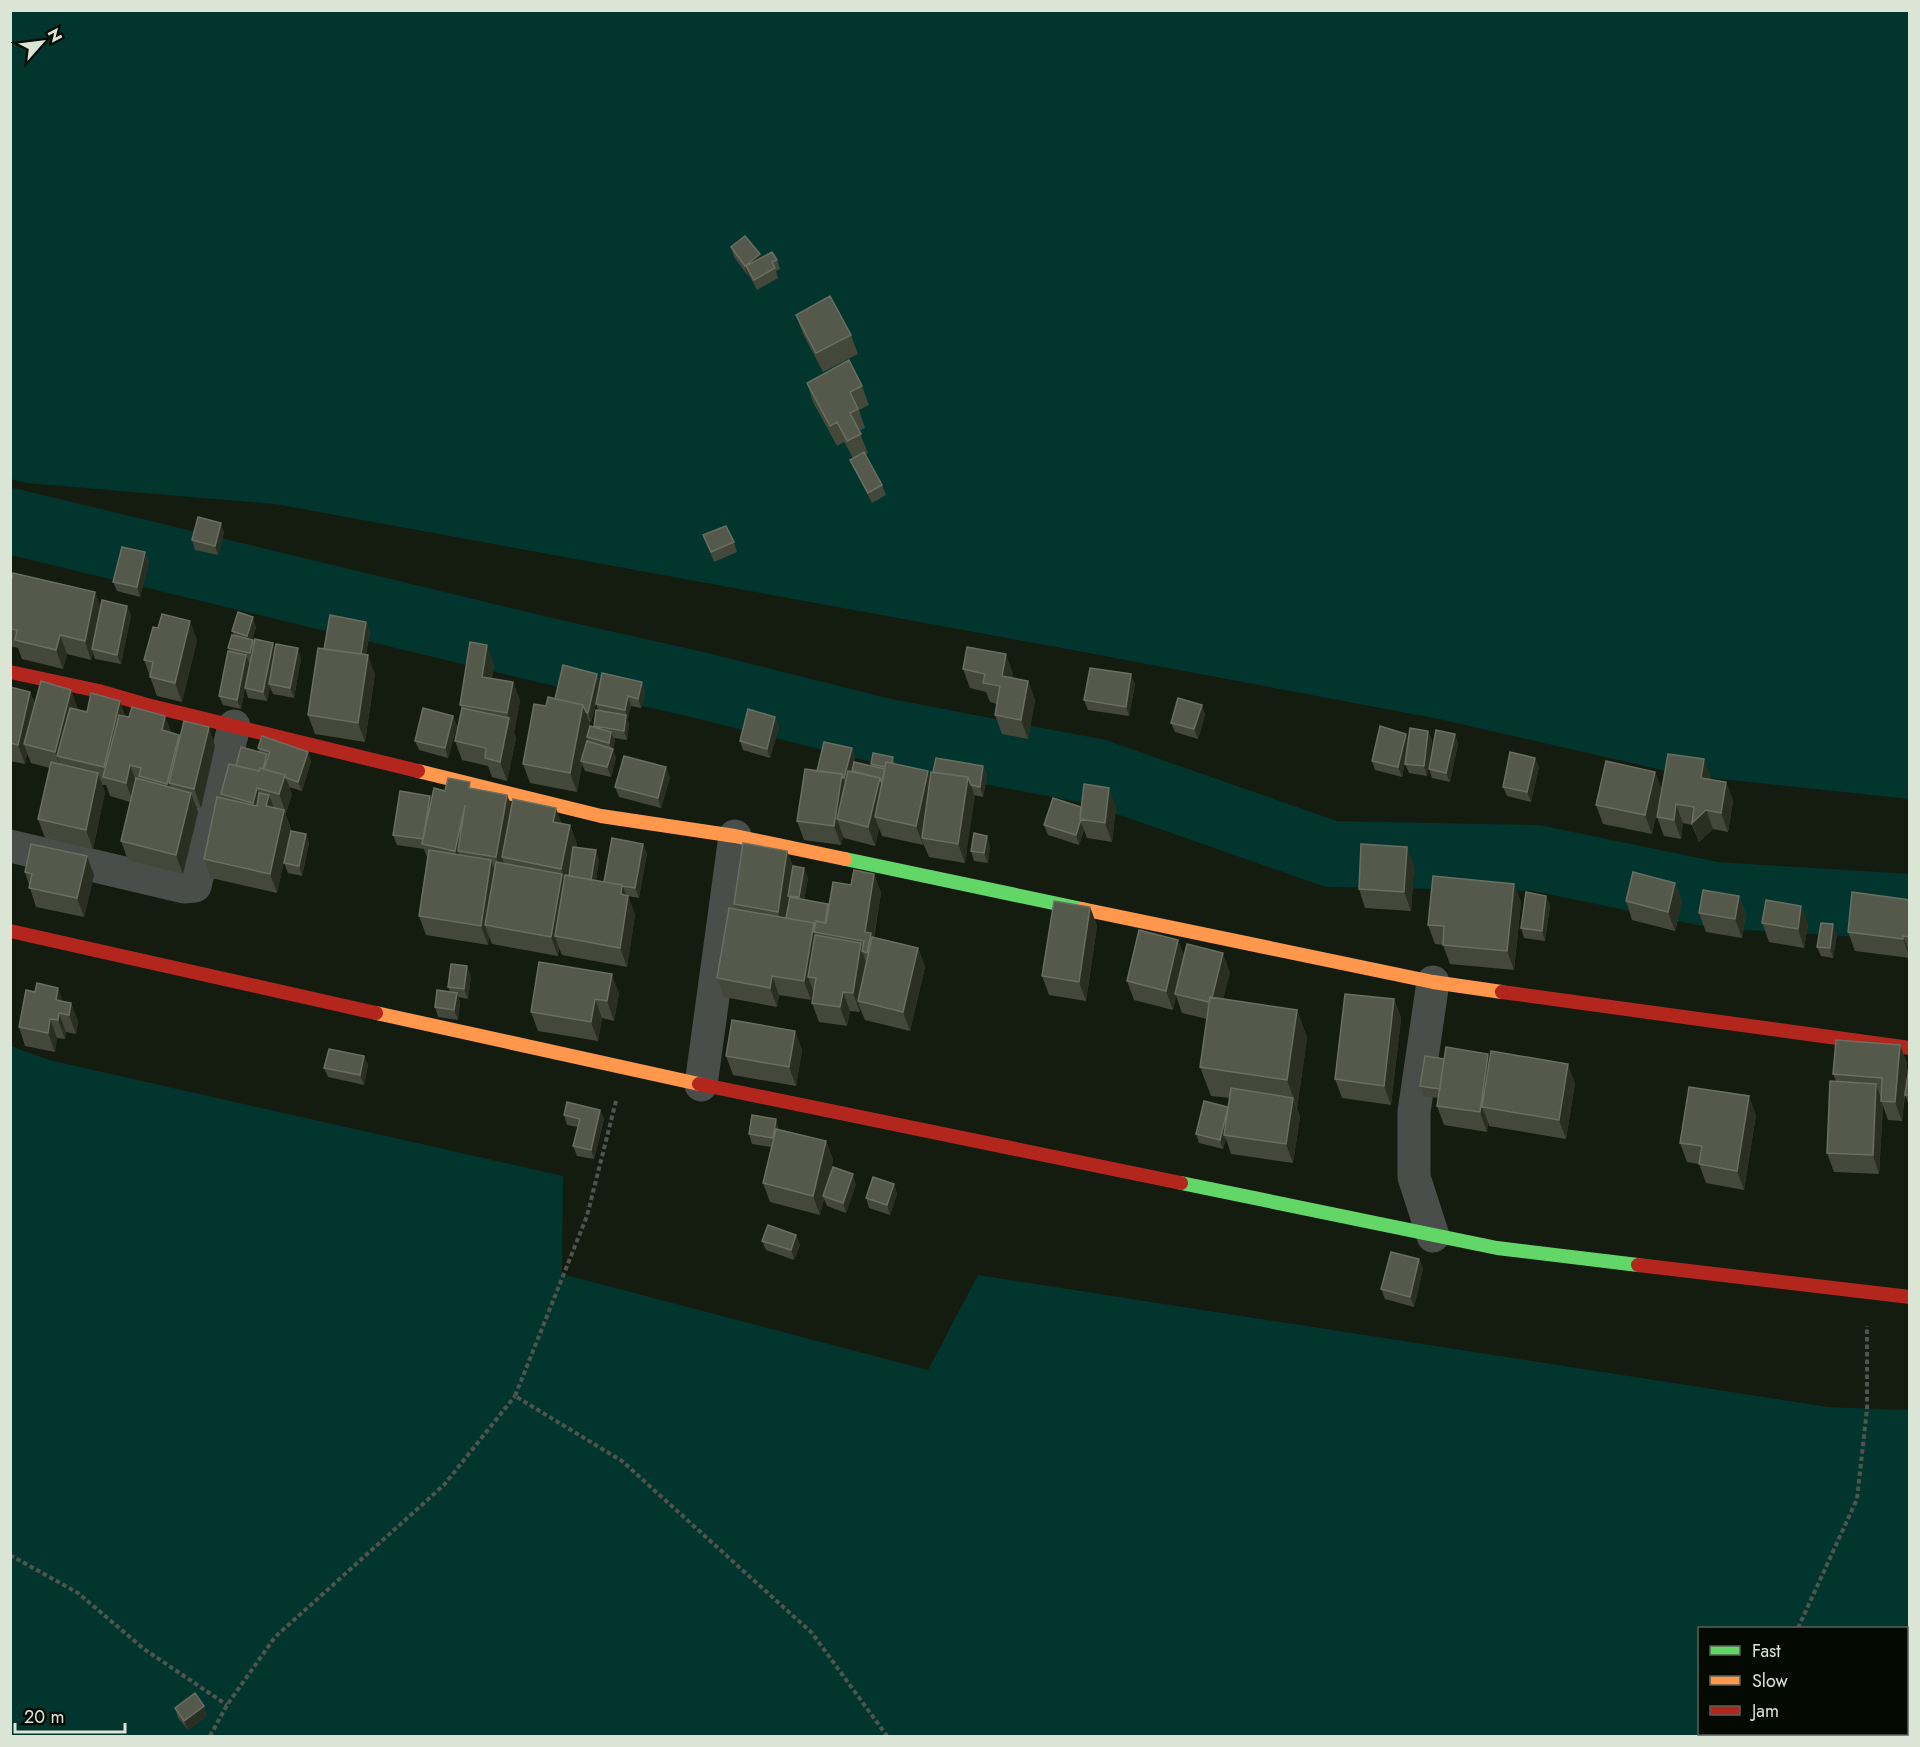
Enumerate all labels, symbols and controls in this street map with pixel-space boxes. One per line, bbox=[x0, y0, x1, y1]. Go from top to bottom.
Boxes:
north arrow bbox=[12, 12, 72, 72]
text: N bbox=[42, 24, 68, 46]
legend bbox=[1698, 1627, 1908, 1735]
text: Fast bbox=[1752, 1638, 1781, 1664]
text: Slow bbox=[1752, 1668, 1789, 1694]
scale bar bbox=[15, 1696, 124, 1734]
text: Jam bbox=[1750, 1698, 1779, 1724]
text: 20 m bbox=[24, 1704, 64, 1730]

